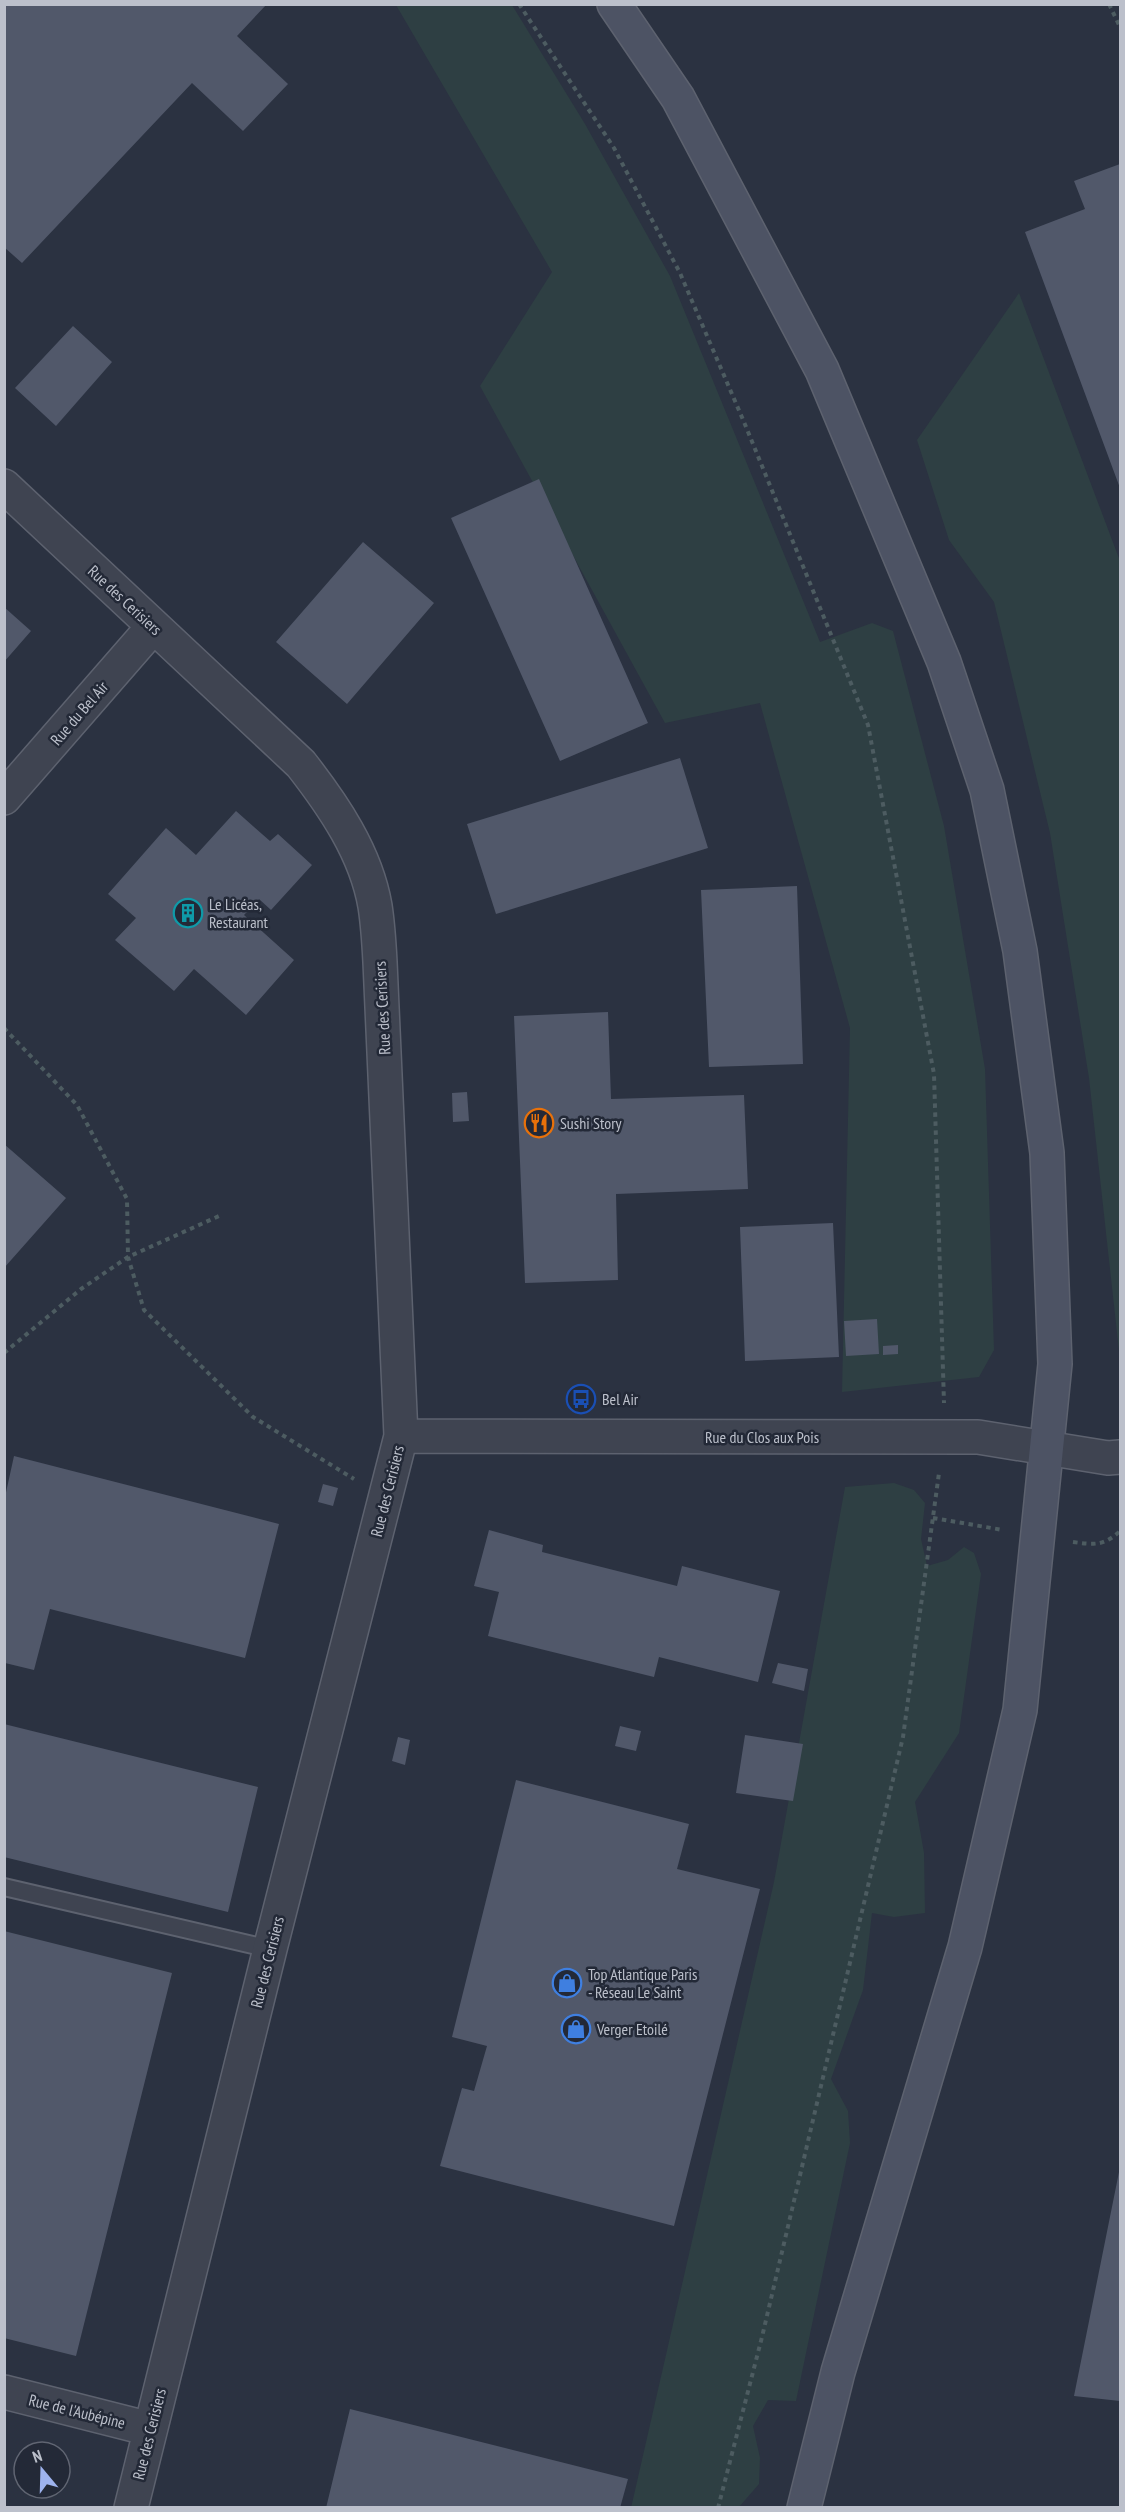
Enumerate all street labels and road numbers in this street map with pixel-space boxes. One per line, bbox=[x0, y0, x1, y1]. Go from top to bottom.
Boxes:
street label: Rue des Cerisiers bbox=[84, 561, 166, 639]
street label: Rue du Bel Air bbox=[46, 676, 113, 749]
street label: Rue des Cerisiers bbox=[370, 961, 394, 1055]
street label: Rue du Clos aux Pois bbox=[705, 1427, 819, 1447]
street label: Rue des Cerisiers bbox=[366, 1443, 408, 1539]
street label: Rue des Cerisiers bbox=[246, 1914, 288, 2010]
street label: Rue des Cerisiers bbox=[128, 2386, 170, 2482]
street label: Rue de l'Aubépine bbox=[27, 2389, 127, 2433]

